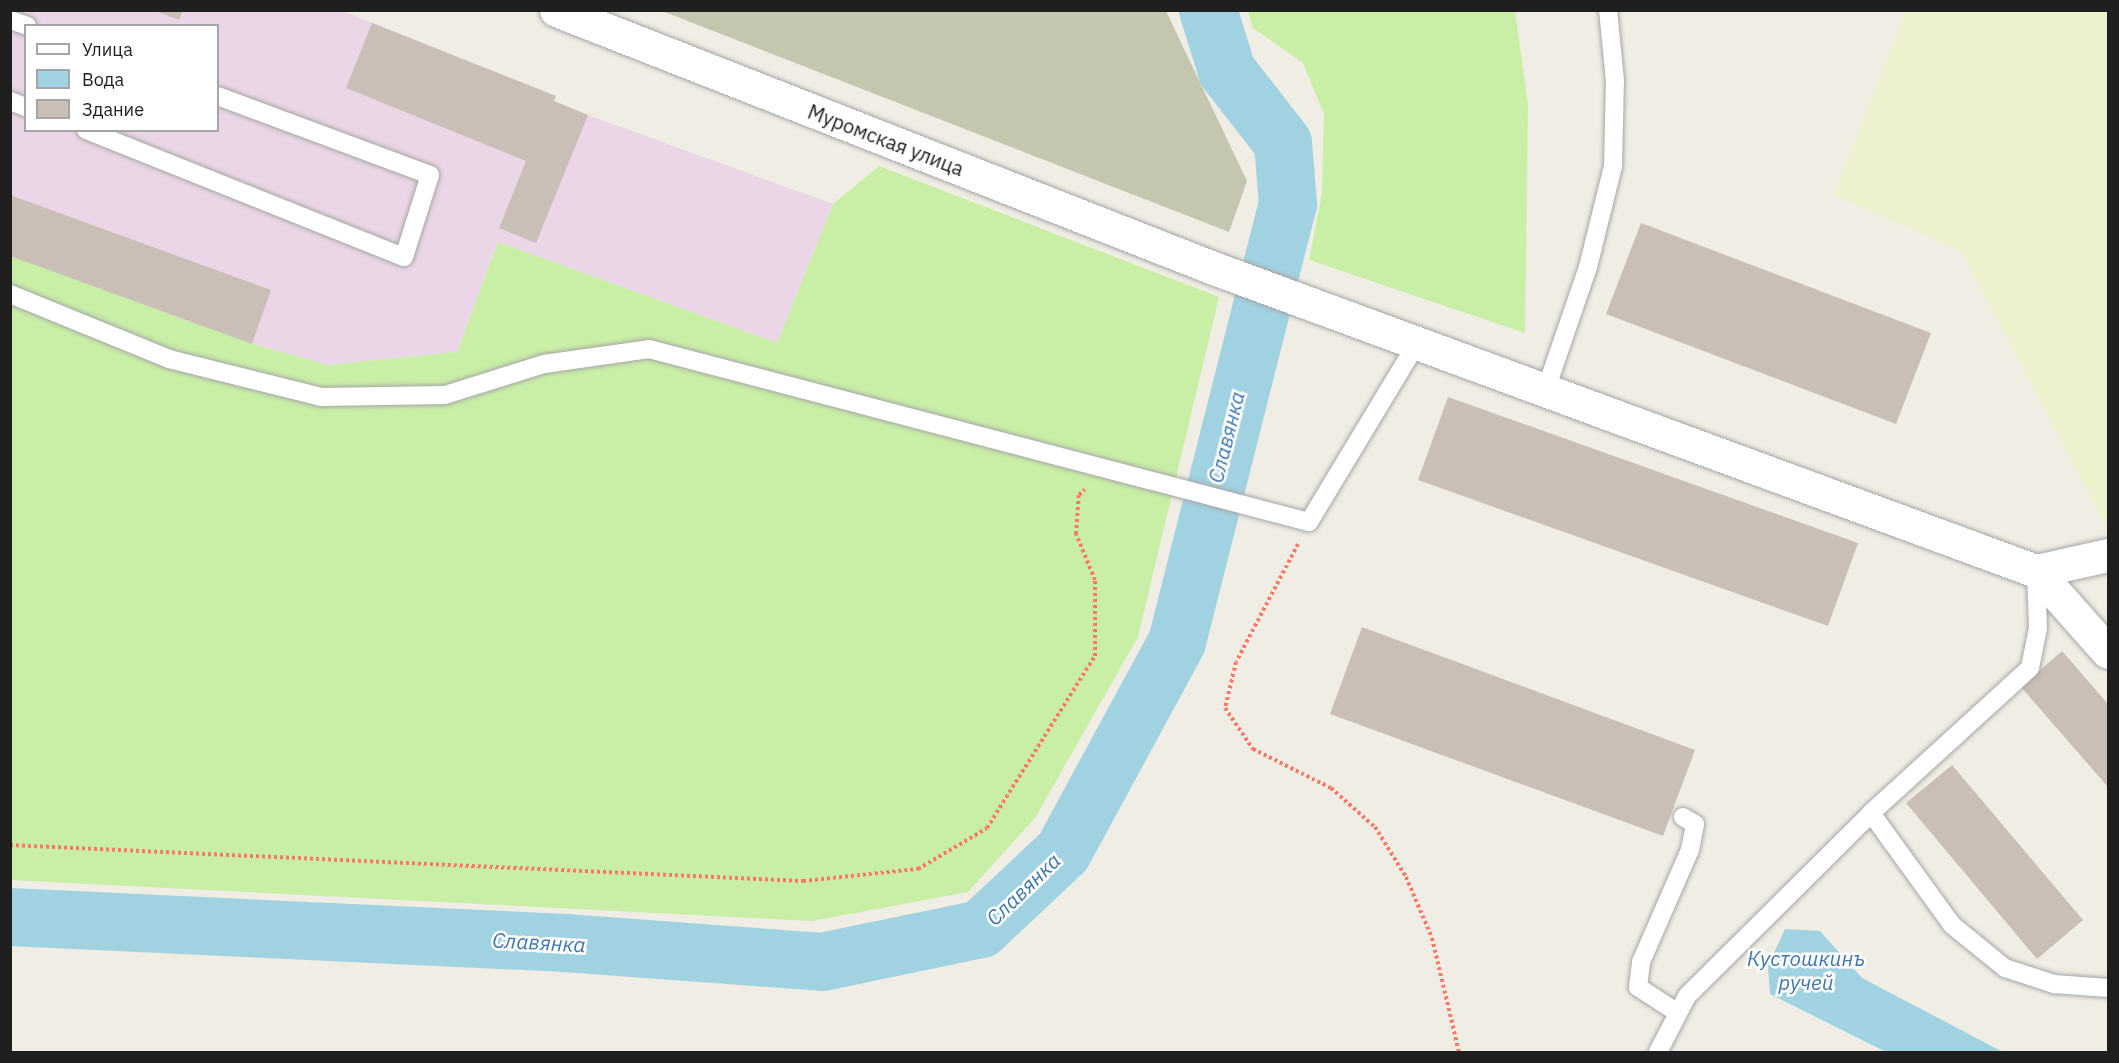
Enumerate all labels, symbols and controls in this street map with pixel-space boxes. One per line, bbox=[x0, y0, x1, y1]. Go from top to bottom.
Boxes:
legend bbox=[24, 24, 219, 132]
text: Улица bbox=[82, 38, 133, 61]
text: Вода bbox=[82, 68, 124, 91]
text: Здание bbox=[82, 98, 144, 121]
street label: Муромская улица bbox=[805, 99, 967, 181]
water label: Славянка bbox=[1202, 389, 1250, 485]
water label: Славянка bbox=[981, 848, 1065, 930]
water label: Славянка bbox=[492, 927, 586, 957]
water label: Кустошкинъ ручей bbox=[1747, 945, 1865, 995]

